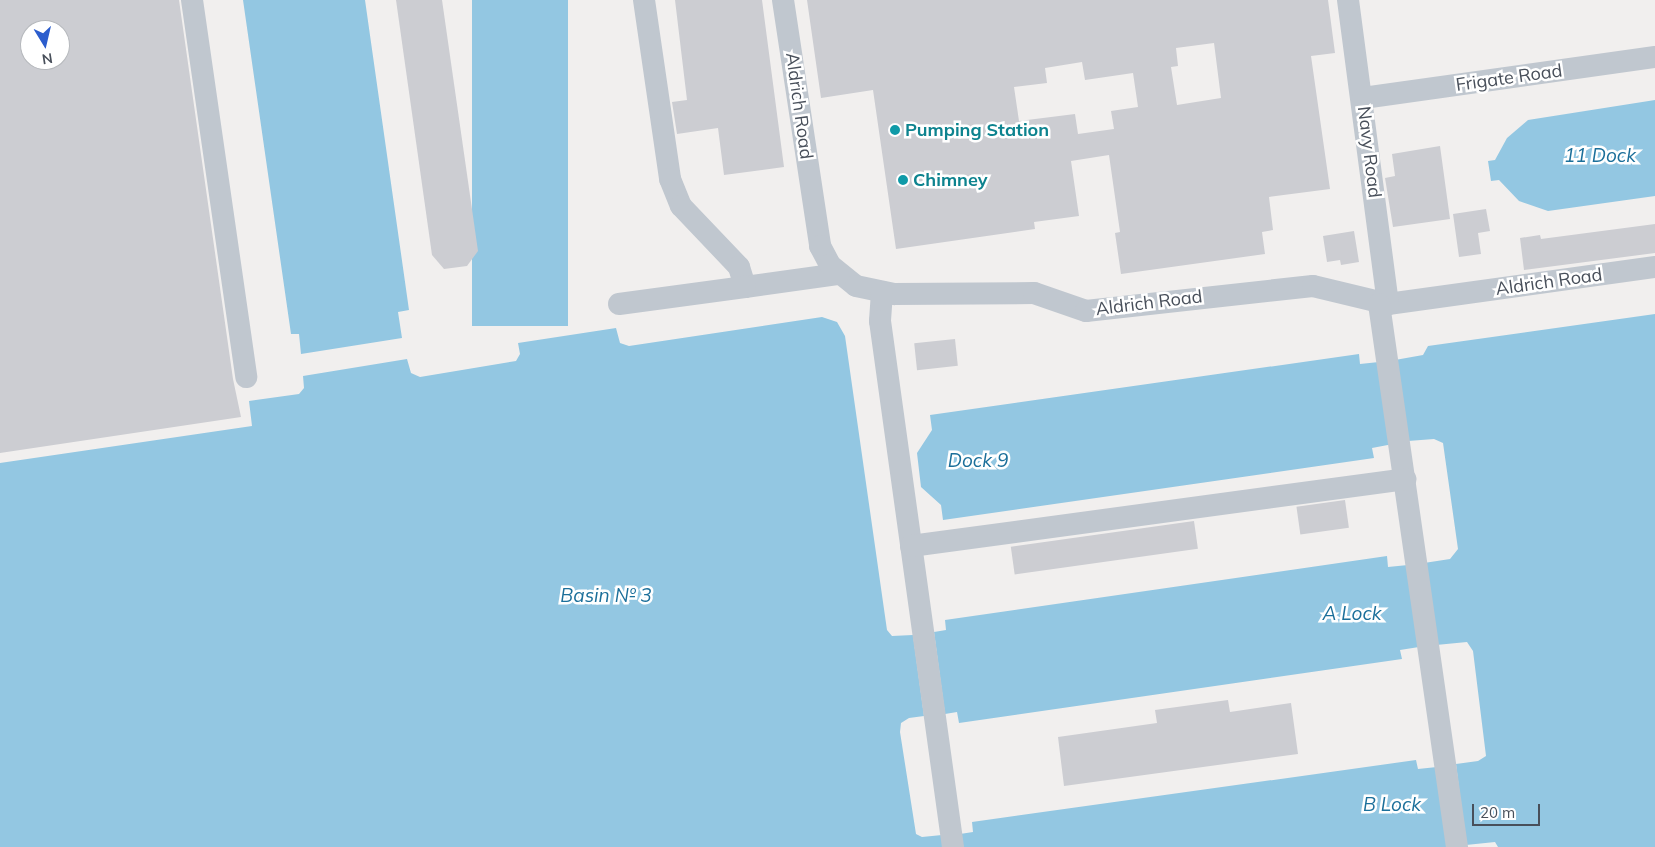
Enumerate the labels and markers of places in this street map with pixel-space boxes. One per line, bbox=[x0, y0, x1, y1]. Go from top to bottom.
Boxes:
place label: Pumping Station bbox=[905, 119, 1049, 141]
marker: Pumping Station bbox=[889, 124, 901, 136]
place label: Chimney bbox=[913, 169, 987, 191]
marker: Chimney bbox=[897, 174, 909, 186]

